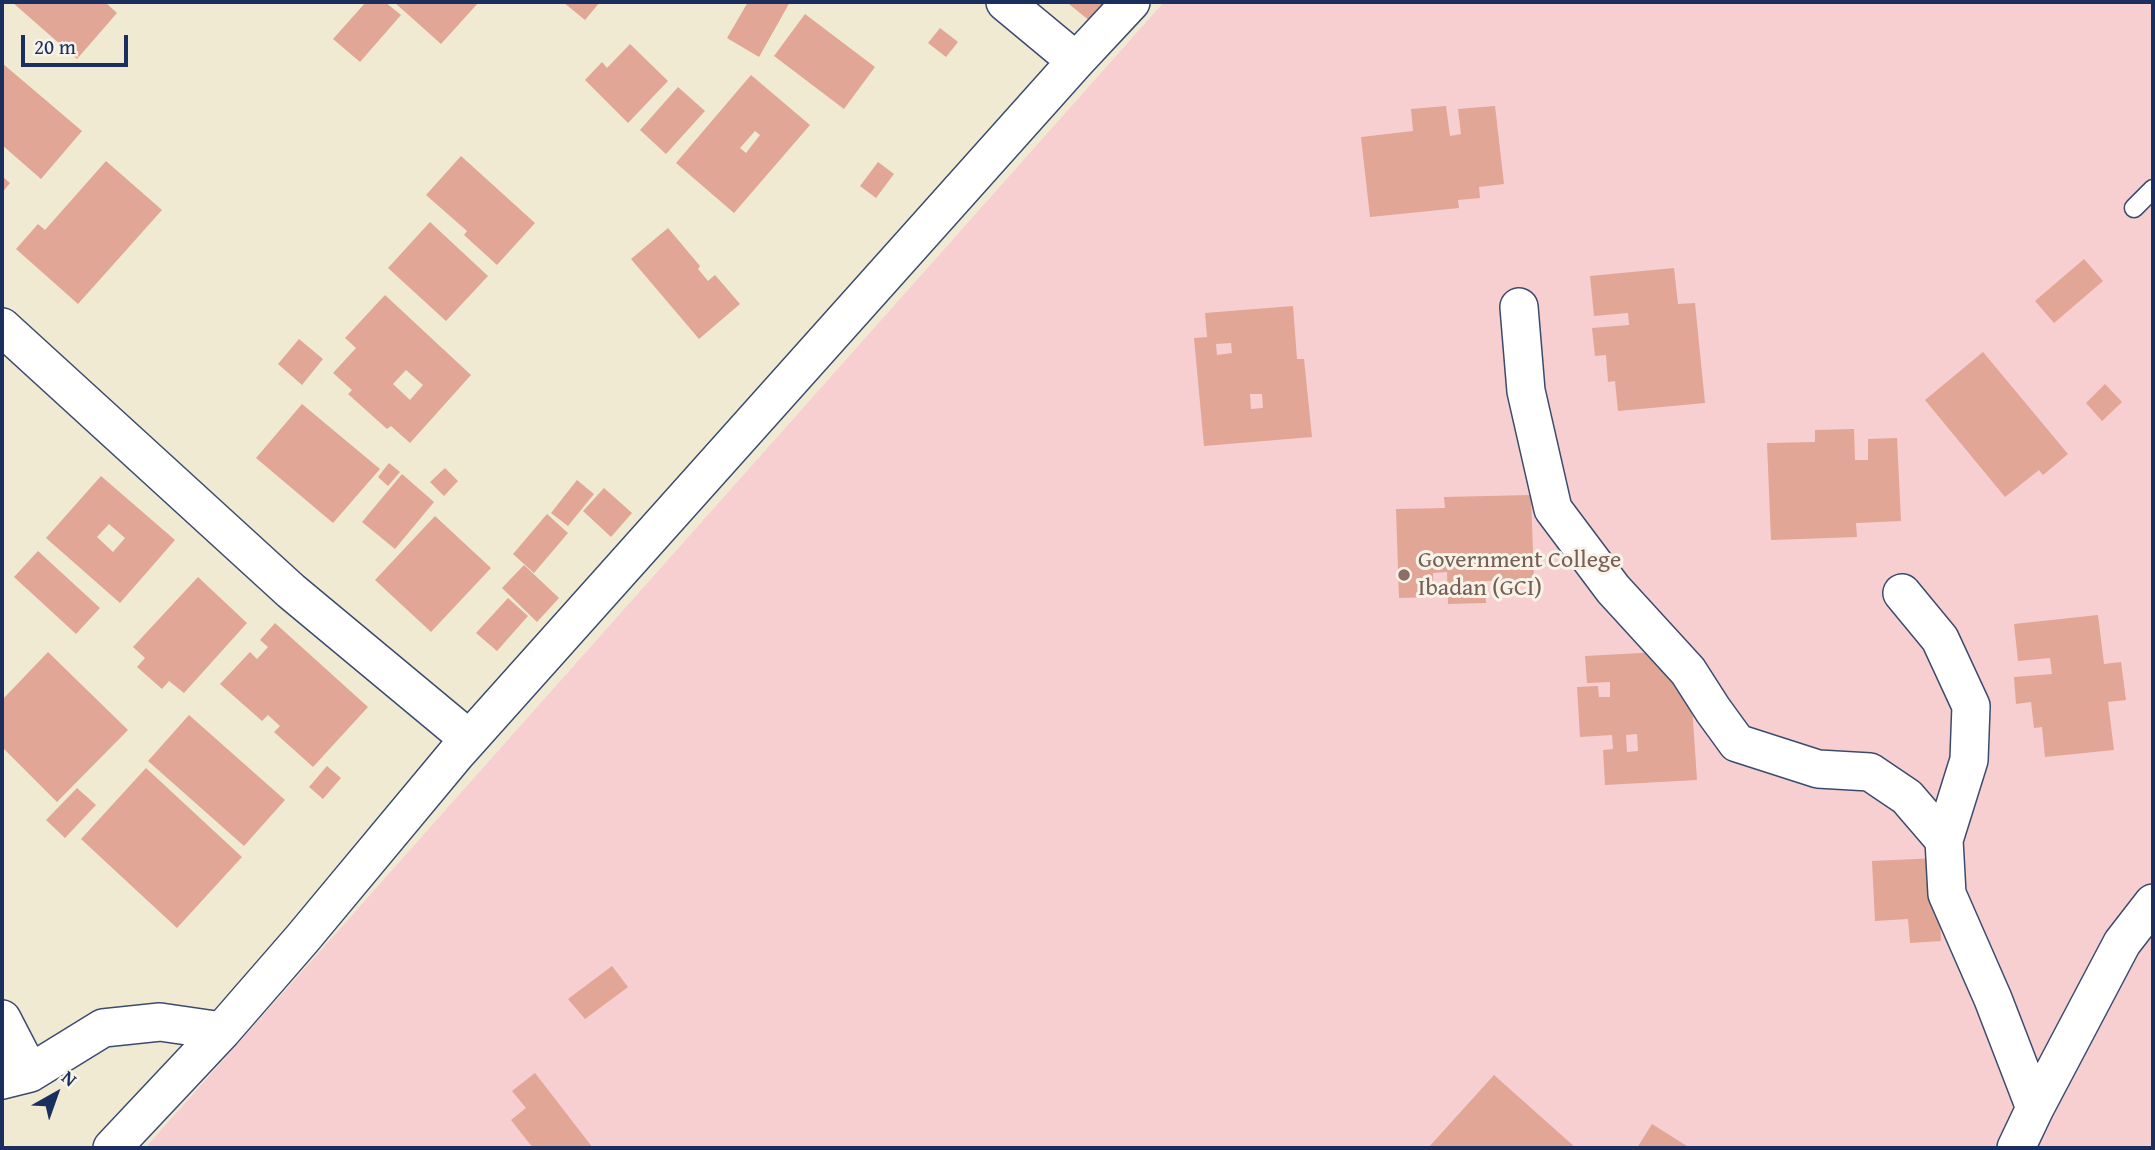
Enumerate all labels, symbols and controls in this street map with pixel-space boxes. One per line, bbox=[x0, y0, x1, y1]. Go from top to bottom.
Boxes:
scale bar bbox=[24, 21, 131, 65]
text: 20 m bbox=[34, 31, 76, 62]
place label: Government College Ibadan (GCI) bbox=[1418, 547, 1621, 603]
marker: Government College Ibadan (GCI) bbox=[1396, 567, 1412, 583]
north arrow bbox=[21, 1059, 91, 1129]
text: N bbox=[56, 1063, 83, 1093]

